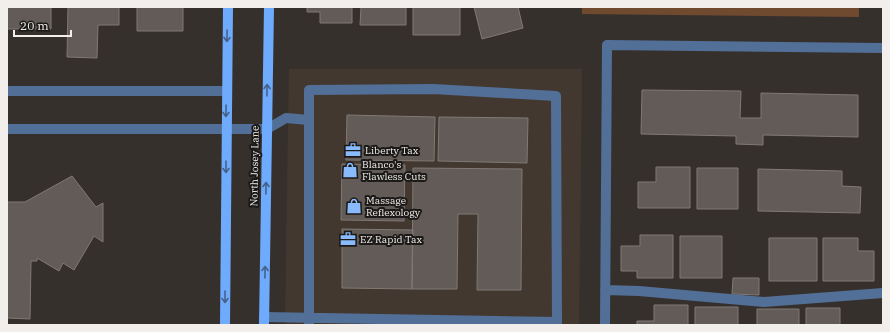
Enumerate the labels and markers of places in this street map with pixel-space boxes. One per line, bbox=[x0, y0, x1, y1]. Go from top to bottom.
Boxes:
office icon: Liberty Tax bbox=[344, 141, 362, 159]
place label: Liberty Tax bbox=[365, 144, 419, 157]
place label: Blanco's Flawless Cuts bbox=[362, 158, 426, 183]
shop icon: Blanco's Flawless Cuts bbox=[341, 161, 359, 179]
place label: Massage Reflexology bbox=[366, 194, 421, 219]
shop icon: Massage Reflexology bbox=[345, 197, 363, 215]
office icon: EZ Rapid Tax bbox=[339, 230, 357, 248]
place label: EZ Rapid Tax bbox=[360, 233, 423, 246]

